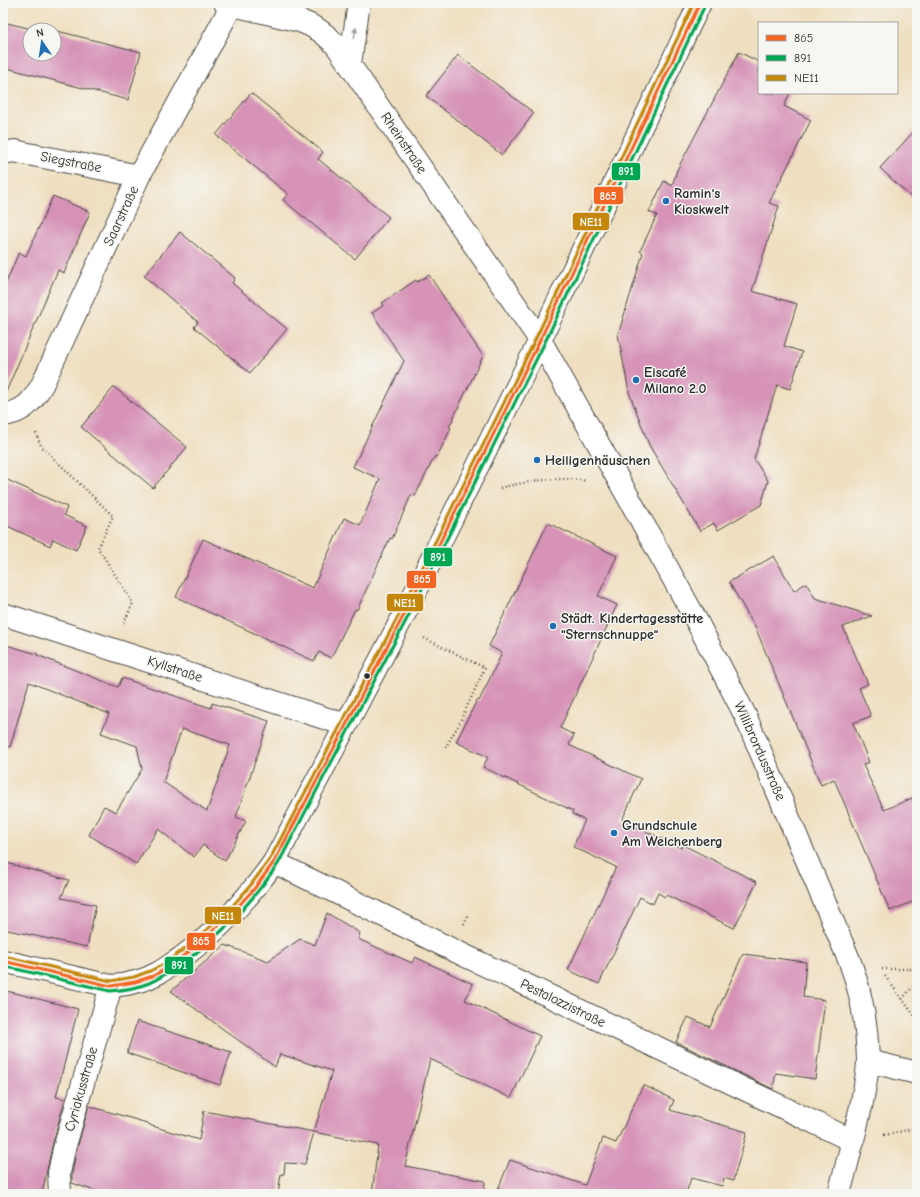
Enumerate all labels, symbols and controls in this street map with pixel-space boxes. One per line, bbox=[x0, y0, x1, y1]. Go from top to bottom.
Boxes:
north arrow bbox=[22, 22, 62, 62]
legend bbox=[758, 22, 898, 94]
text: N bbox=[35, 26, 45, 40]
one-way arrow bbox=[352, 27, 358, 39]
text: 865 bbox=[794, 31, 813, 45]
text: 891 bbox=[794, 51, 812, 65]
text: NE11 bbox=[794, 71, 819, 85]
street label: Rheinstraße bbox=[377, 109, 431, 177]
street label: Siegstraße bbox=[39, 148, 103, 176]
line badge: 891 bbox=[611, 162, 641, 181]
text: 891 bbox=[618, 165, 634, 178]
street label: Saarstraße bbox=[100, 183, 142, 249]
place label: Ramin's Kioskwelt bbox=[674, 185, 729, 218]
line badge: 865 bbox=[593, 186, 624, 205]
text: 865 bbox=[599, 190, 617, 203]
marker: Ramin's Kioskwelt bbox=[661, 196, 671, 206]
line badge: NE11 bbox=[572, 212, 610, 231]
text: NE11 bbox=[580, 216, 602, 229]
place label: Eiscafé Milano 2.0 bbox=[644, 364, 706, 397]
marker: Eiscafé Milano 2.0 bbox=[631, 375, 641, 385]
place label: Heiligenhäuschen bbox=[545, 452, 650, 469]
marker: Heiligenhäuschen bbox=[532, 455, 542, 465]
line badge: 891 bbox=[423, 547, 453, 567]
text: 891 bbox=[430, 551, 446, 564]
line badge: 865 bbox=[406, 570, 437, 589]
text: 865 bbox=[413, 573, 431, 586]
line badge: NE11 bbox=[386, 593, 424, 612]
text: NE11 bbox=[394, 597, 416, 610]
place label: Städt. Kindertagesstätte "Sternschnuppe" bbox=[561, 610, 703, 643]
marker: Städt. Kindertagesstätte "Sternschnuppe" bbox=[548, 621, 558, 631]
street label: Kyllstraße bbox=[145, 652, 205, 686]
unlabelled marker bbox=[362, 671, 372, 681]
street label: Willibrordusstraße bbox=[730, 699, 790, 803]
place label: Grundschule Am Welchenberg bbox=[622, 817, 723, 850]
marker: Grundschule Am Welchenberg bbox=[609, 828, 619, 838]
line badge: NE11 bbox=[204, 906, 242, 925]
text: NE11 bbox=[212, 910, 234, 923]
line badge: 865 bbox=[186, 932, 216, 951]
text: 865 bbox=[192, 935, 210, 948]
line badge: 891 bbox=[164, 956, 194, 975]
text: 891 bbox=[171, 959, 187, 972]
street label: Pestalozzistraße bbox=[517, 975, 609, 1031]
street label: Cyriakusstraße bbox=[61, 1045, 101, 1133]

